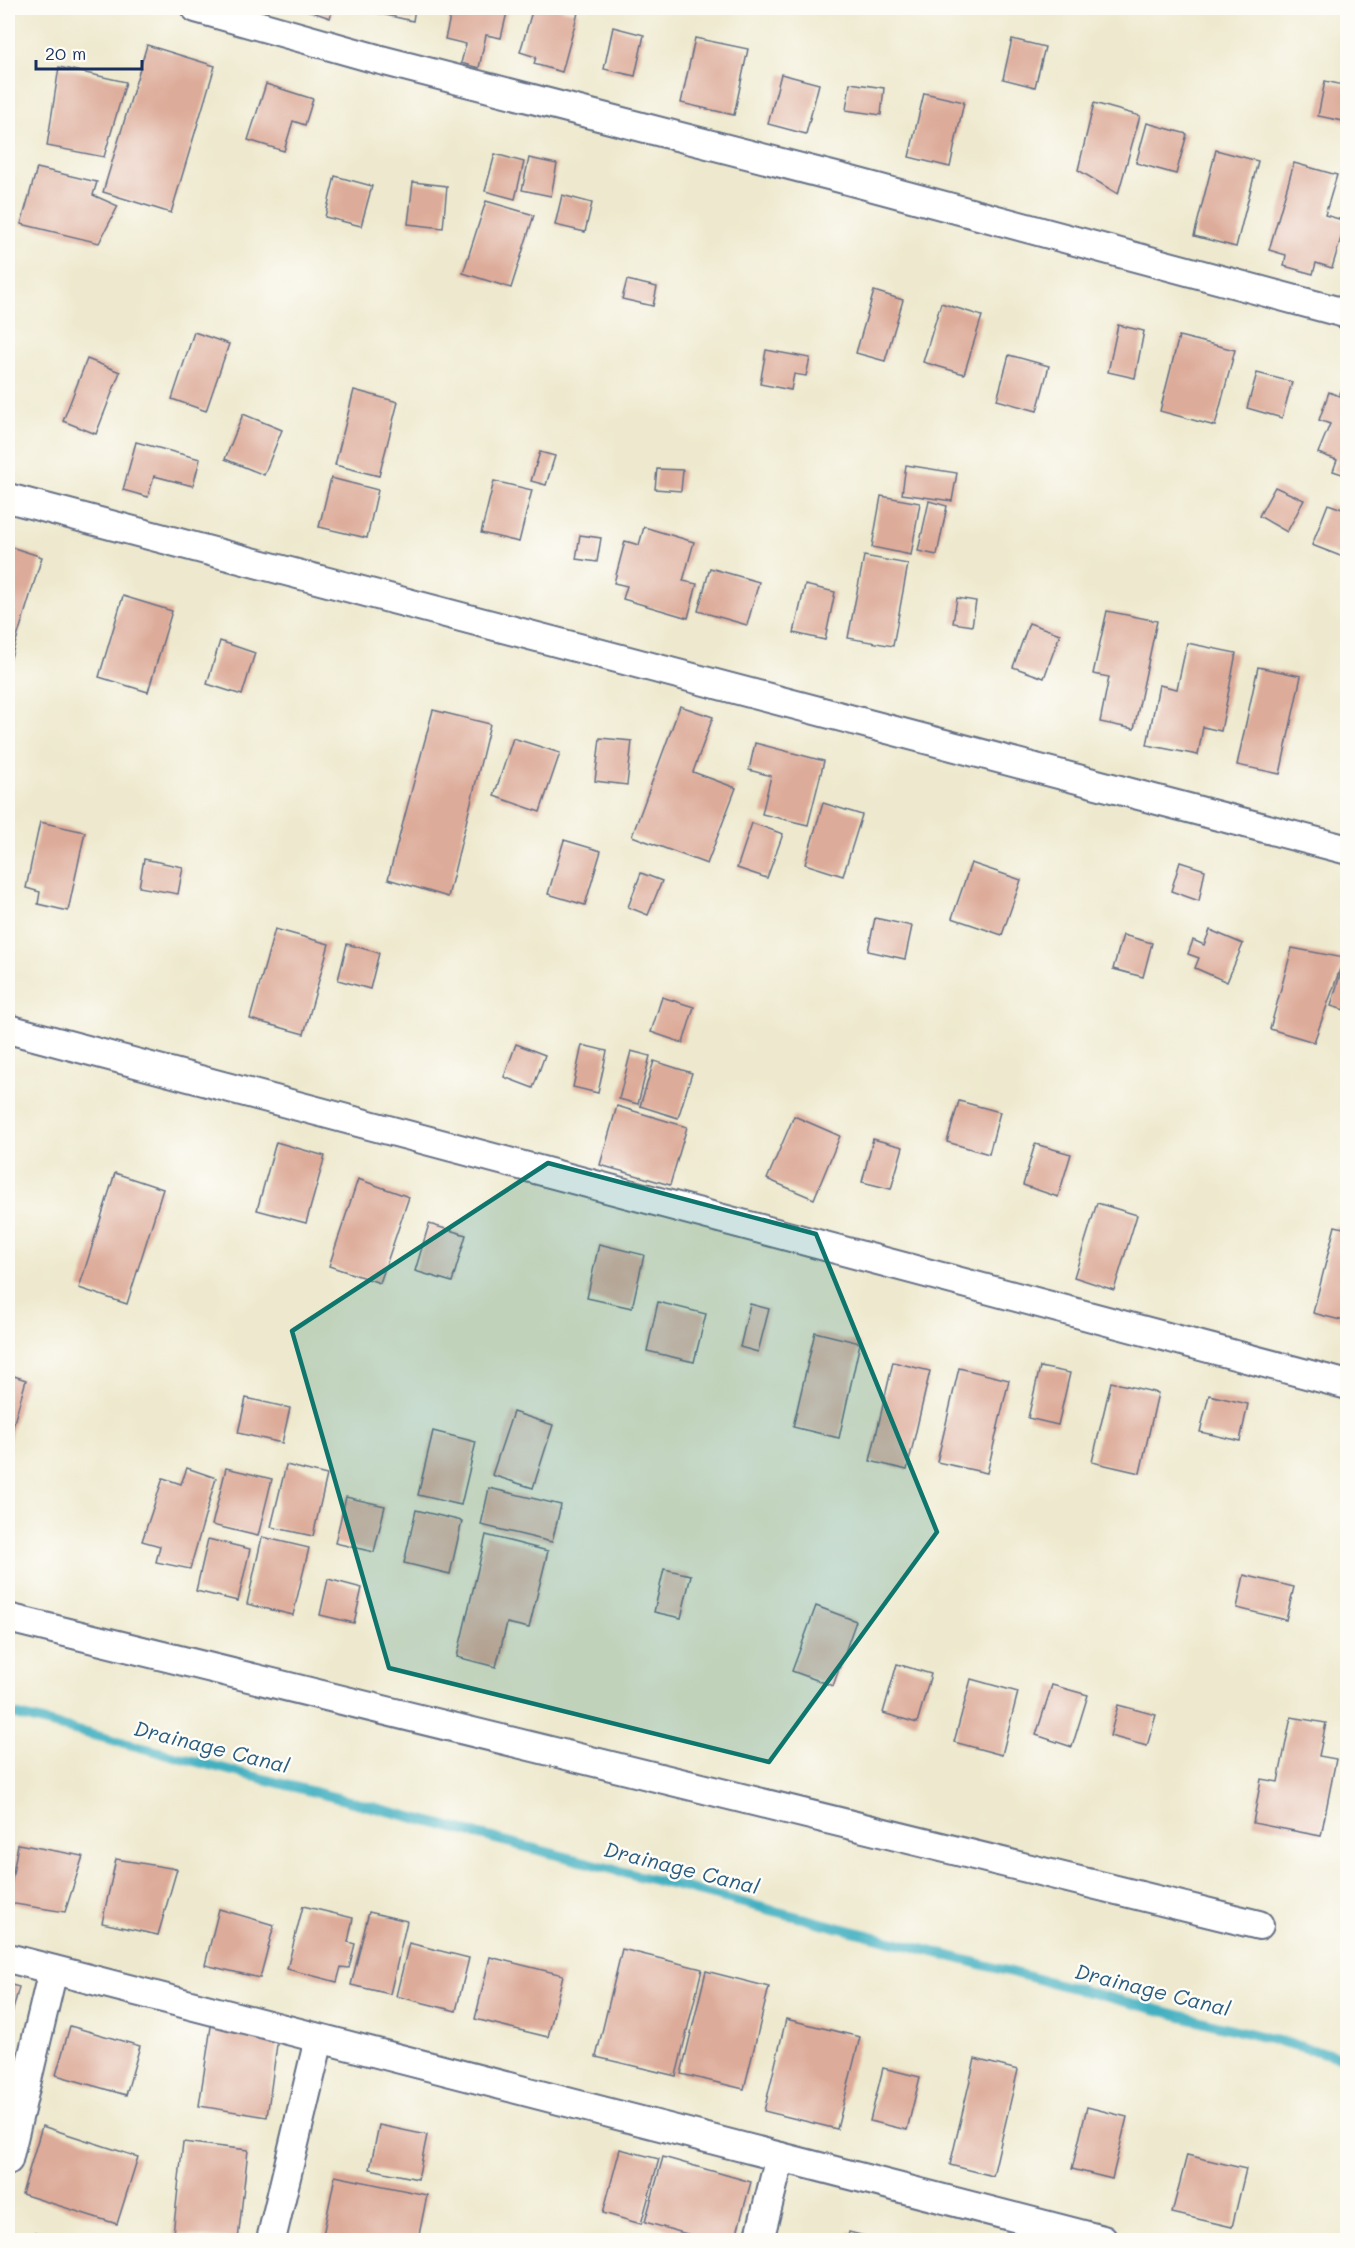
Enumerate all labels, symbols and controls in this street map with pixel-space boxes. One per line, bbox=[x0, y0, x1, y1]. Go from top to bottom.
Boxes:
scale bar bbox=[36, 33, 142, 71]
text: 20 m bbox=[45, 41, 86, 65]
water label: Drainage Canal bbox=[132, 1714, 293, 1779]
water label: Drainage Canal bbox=[602, 1835, 763, 1900]
water label: Drainage Canal bbox=[1073, 1957, 1234, 2022]

